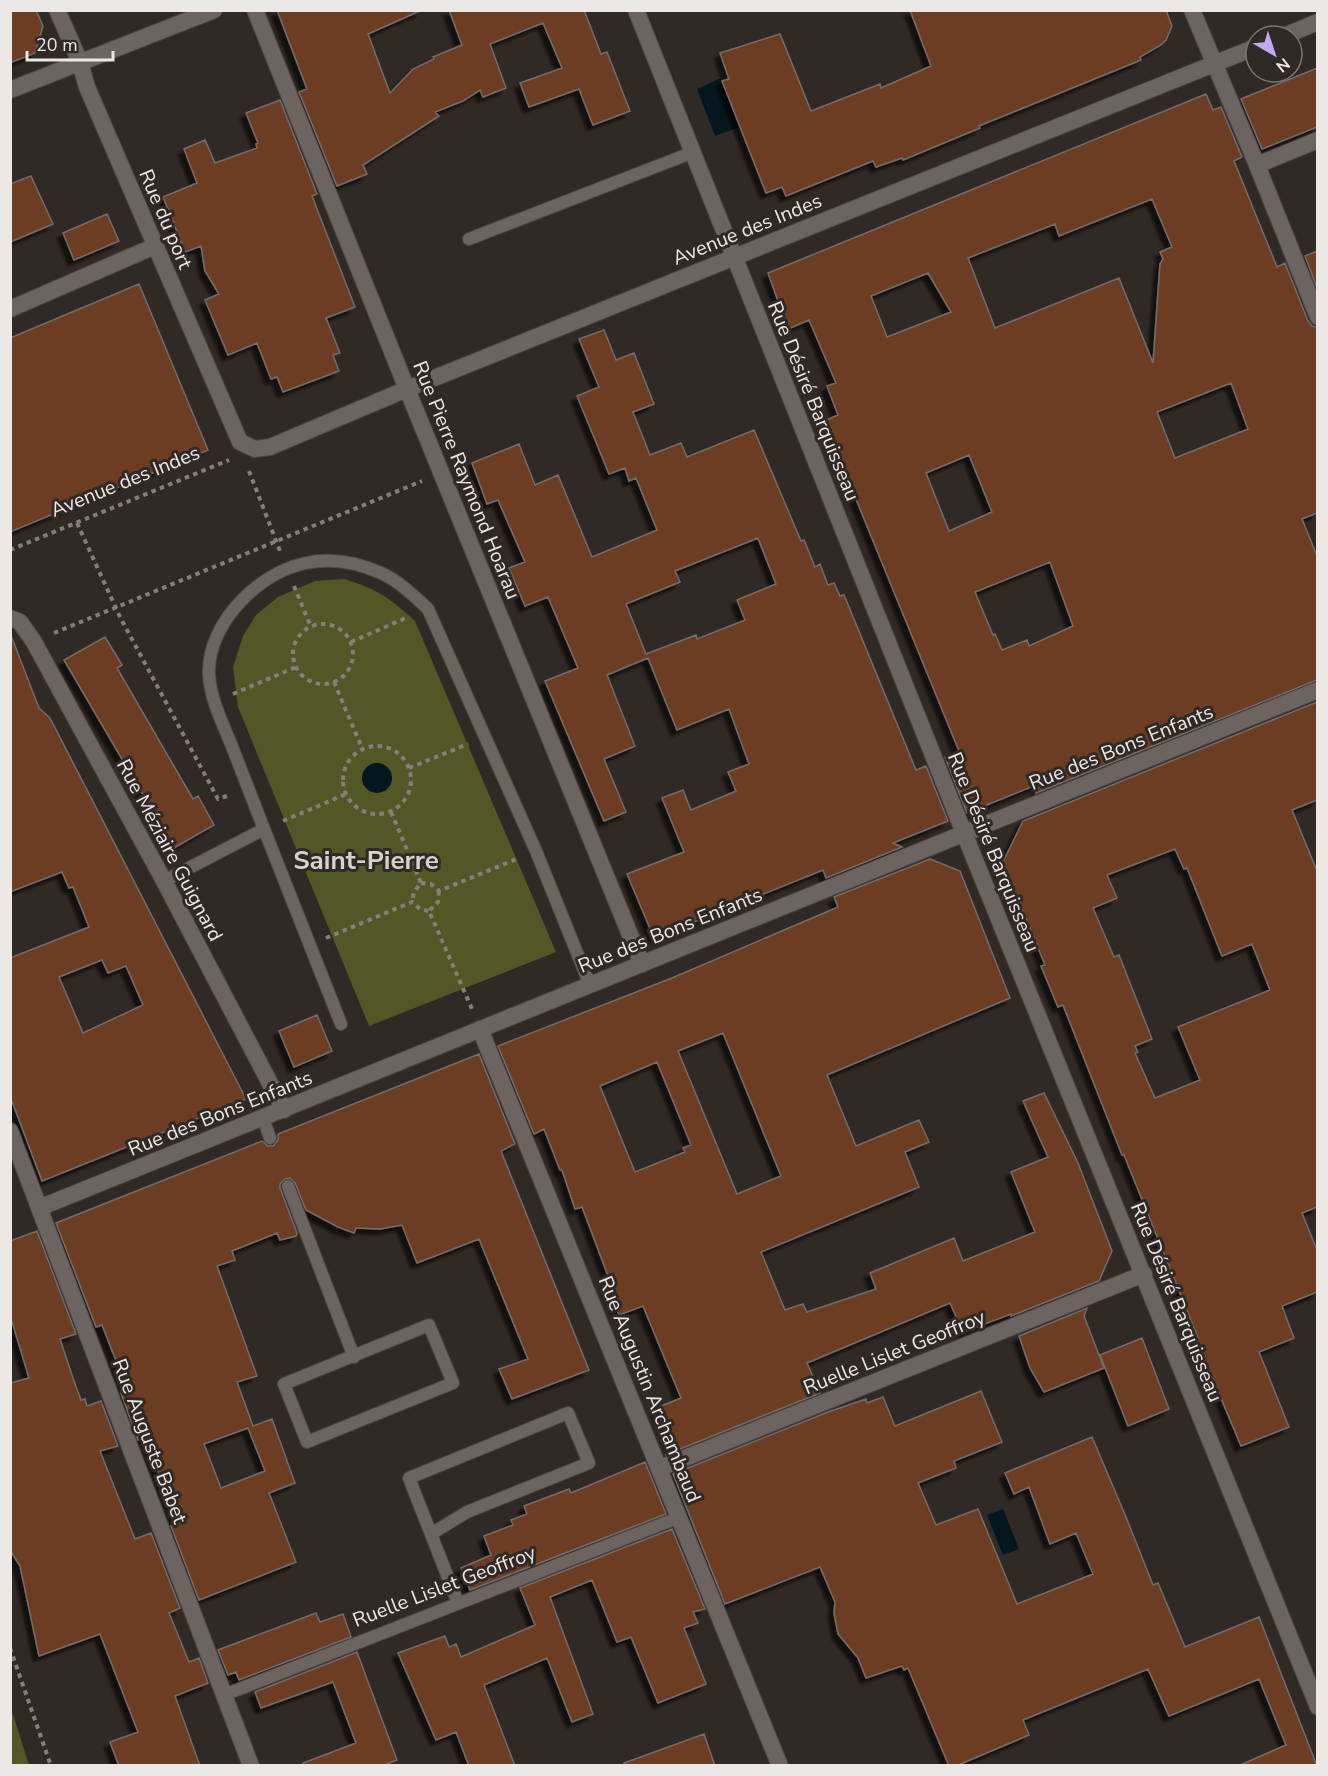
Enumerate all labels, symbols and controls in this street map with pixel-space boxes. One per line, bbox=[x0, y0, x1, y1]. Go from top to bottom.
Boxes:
scale bar bbox=[27, 24, 112, 62]
north arrow bbox=[1244, 24, 1304, 84]
text: 20 m bbox=[36, 33, 78, 57]
text: N bbox=[1271, 53, 1294, 77]
street label: Rue du port bbox=[132, 165, 199, 274]
street label: Avenue des Indes bbox=[669, 187, 826, 272]
street label: Rue Désiré Barquisseau bbox=[761, 297, 866, 505]
street label: Rue Pierre Raymond Hoarau bbox=[406, 357, 527, 603]
street label: Avenue des Indes bbox=[47, 439, 204, 524]
street label: Rue des Bons Enfants bbox=[1025, 698, 1217, 797]
street label: Rue Désiré Barquisseau bbox=[941, 748, 1046, 956]
street label: Rue Méziaire Guignard bbox=[110, 754, 229, 946]
district label: Saint-Pierre bbox=[293, 843, 439, 878]
street label: Rue des Bons Enfants bbox=[574, 881, 766, 980]
street label: Rue des Bons Enfants bbox=[124, 1064, 316, 1163]
street label: Rue Désiré Barquisseau bbox=[1124, 1198, 1229, 1406]
street label: Rue Augustin Archambaud bbox=[592, 1272, 707, 1506]
street label: Ruelle Lislet Geoffroy bbox=[799, 1303, 990, 1401]
street label: Rue Auguste Babet bbox=[106, 1355, 194, 1529]
street label: Ruelle Lislet Geoffroy bbox=[349, 1539, 540, 1634]

